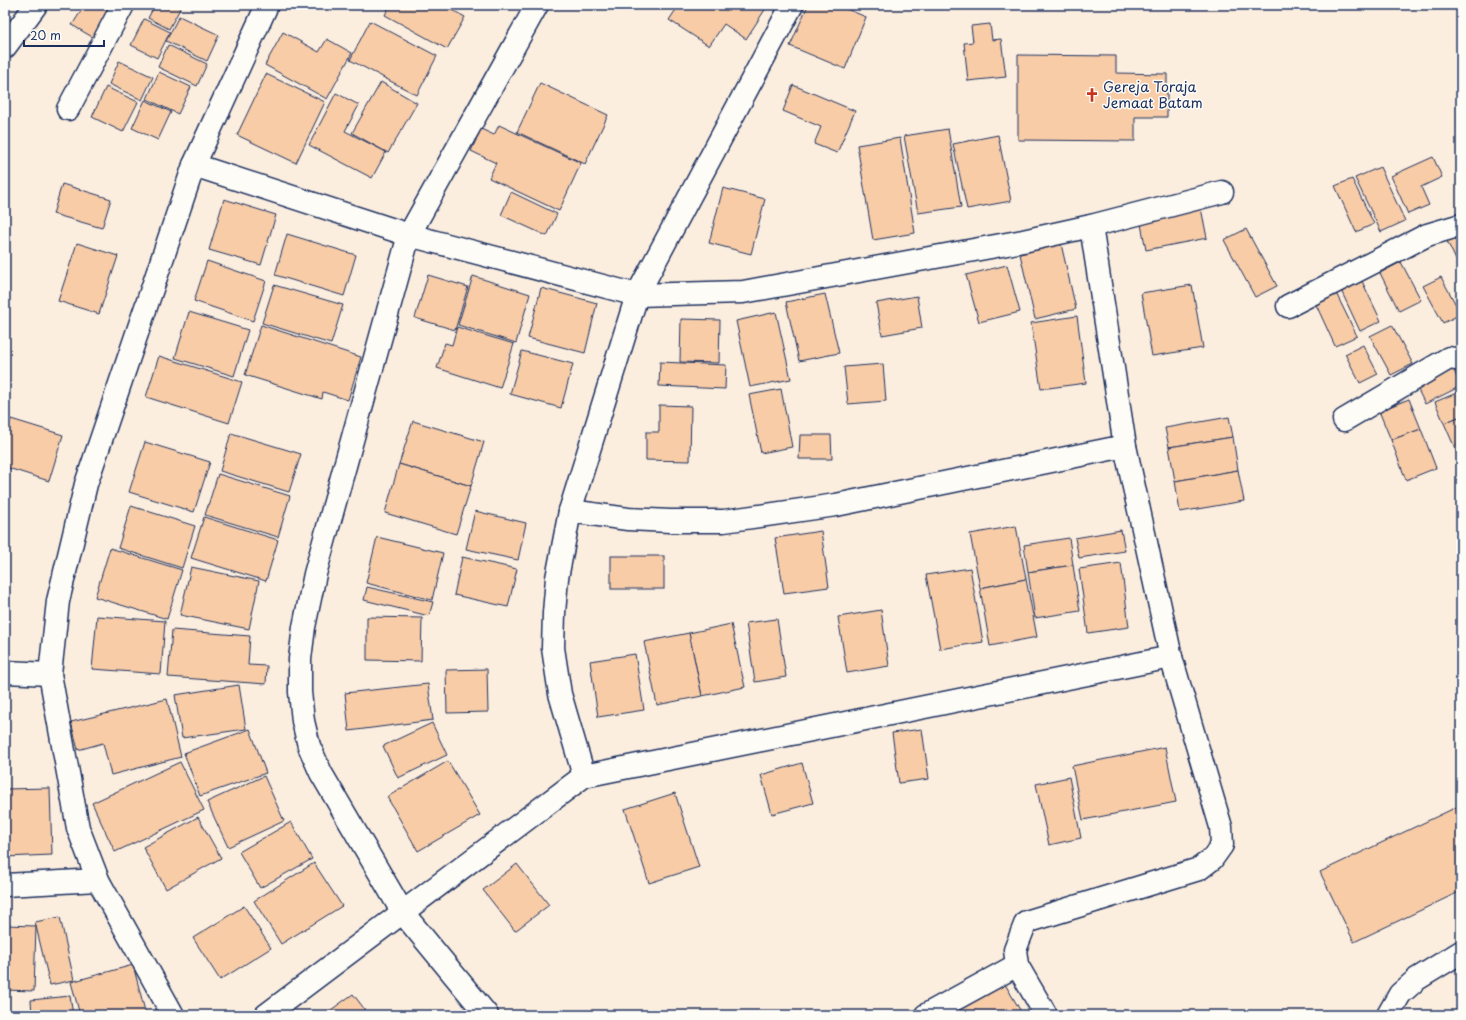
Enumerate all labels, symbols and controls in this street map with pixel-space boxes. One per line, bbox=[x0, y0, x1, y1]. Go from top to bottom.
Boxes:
scale bar bbox=[24, 22, 104, 48]
text: 20 m bbox=[30, 26, 61, 44]
place label: Gereja Toraja Jemaat Batam bbox=[1103, 76, 1203, 113]
church icon: Gereja Toraja Jemaat Batam bbox=[1084, 87, 1100, 103]

